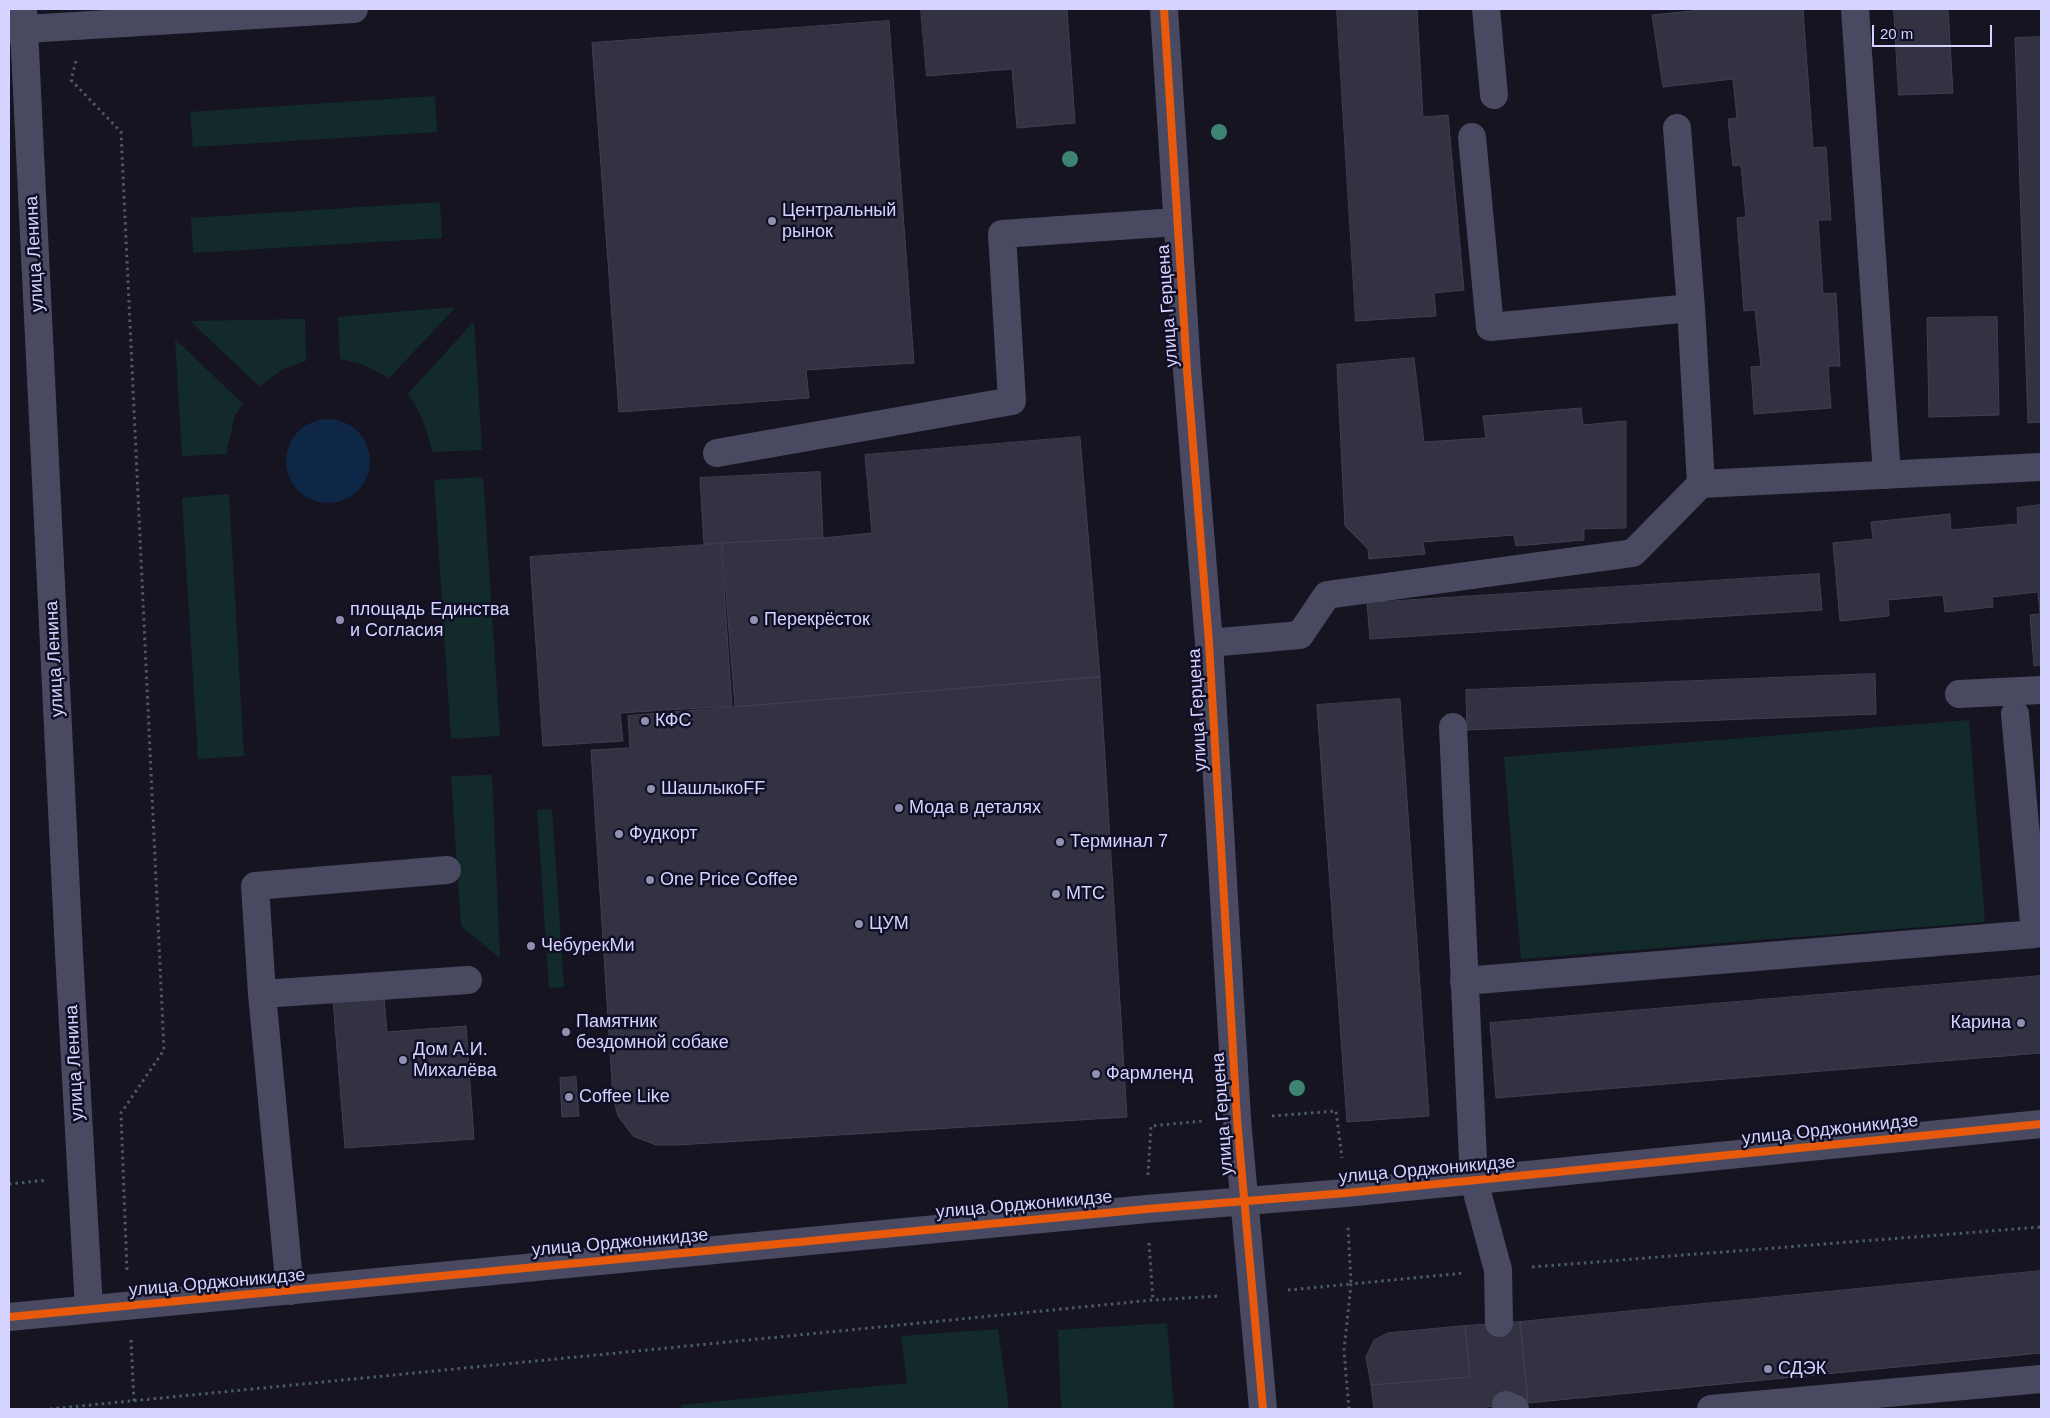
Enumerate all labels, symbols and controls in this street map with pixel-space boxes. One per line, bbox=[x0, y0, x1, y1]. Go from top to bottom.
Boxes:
scale bar bbox=[1875, 15, 1995, 47]
text: 20 m bbox=[1880, 25, 1913, 42]
street label: улица Ленина bbox=[21, 195, 49, 313]
place label: Центральный рынок bbox=[782, 200, 896, 242]
marker: Центральный рынок bbox=[766, 215, 778, 227]
street label: улица Герцена bbox=[1153, 244, 1183, 368]
place label: площадь Единства и Согласия bbox=[350, 599, 509, 642]
street label: улица Ленина bbox=[41, 600, 69, 718]
place label: Перекрёсток bbox=[764, 609, 870, 631]
marker: площадь Единства и Согласия bbox=[334, 614, 346, 626]
marker: Перекрёсток bbox=[748, 614, 760, 626]
street label: улица Герцена bbox=[1184, 648, 1212, 772]
place label: КФС bbox=[655, 710, 692, 732]
marker: КФС bbox=[639, 715, 651, 727]
place label: ШашлыкoFF bbox=[661, 778, 765, 800]
marker: ШашлыкoFF bbox=[645, 783, 657, 795]
place label: Мода в деталях bbox=[909, 797, 1041, 819]
marker: Мода в деталях bbox=[893, 802, 905, 814]
place label: Фудкорт bbox=[629, 823, 698, 845]
marker: Фудкорт bbox=[613, 828, 625, 840]
place label: Терминал 7 bbox=[1070, 831, 1168, 853]
marker: Терминал 7 bbox=[1054, 836, 1066, 848]
place label: One Price Coffee bbox=[660, 869, 798, 891]
marker: One Price Coffee bbox=[644, 874, 656, 886]
place label: МТС bbox=[1066, 883, 1105, 905]
marker: МТС bbox=[1050, 888, 1062, 900]
place label: ЦУМ bbox=[869, 913, 909, 935]
marker: ЦУМ bbox=[853, 918, 865, 930]
place label: ЧебурекМи bbox=[541, 935, 634, 957]
marker: ЧебурекМи bbox=[525, 940, 537, 952]
street label: улица Ленина bbox=[61, 1004, 89, 1122]
place label: Памятник бездомной собаке bbox=[576, 1011, 729, 1054]
place label: Карина bbox=[1950, 1012, 2011, 1034]
marker: Карина bbox=[2015, 1017, 2027, 1029]
marker: Памятник бездомной собаке bbox=[560, 1026, 572, 1038]
place label: Дом А.И. Михалёва bbox=[413, 1039, 497, 1082]
street label: улица Герцена bbox=[1208, 1052, 1238, 1176]
marker: Дом А.И. Михалёва bbox=[397, 1054, 409, 1066]
place label: Фармленд bbox=[1106, 1063, 1193, 1085]
marker: Фармленд bbox=[1090, 1068, 1102, 1080]
place label: Coffee Like bbox=[579, 1086, 670, 1108]
marker: Coffee Like bbox=[563, 1091, 575, 1103]
street label: улица Орджоникидзе bbox=[1741, 1110, 1919, 1150]
street label: улица Орджоникидзе bbox=[1338, 1152, 1516, 1188]
street label: улица Орджоникидзе bbox=[935, 1187, 1113, 1223]
street label: улица Орджоникидзе bbox=[531, 1225, 709, 1261]
street label: улица Орджоникидзе bbox=[128, 1265, 306, 1301]
place label: СДЭК bbox=[1778, 1358, 1826, 1380]
marker: СДЭК bbox=[1762, 1363, 1774, 1375]

